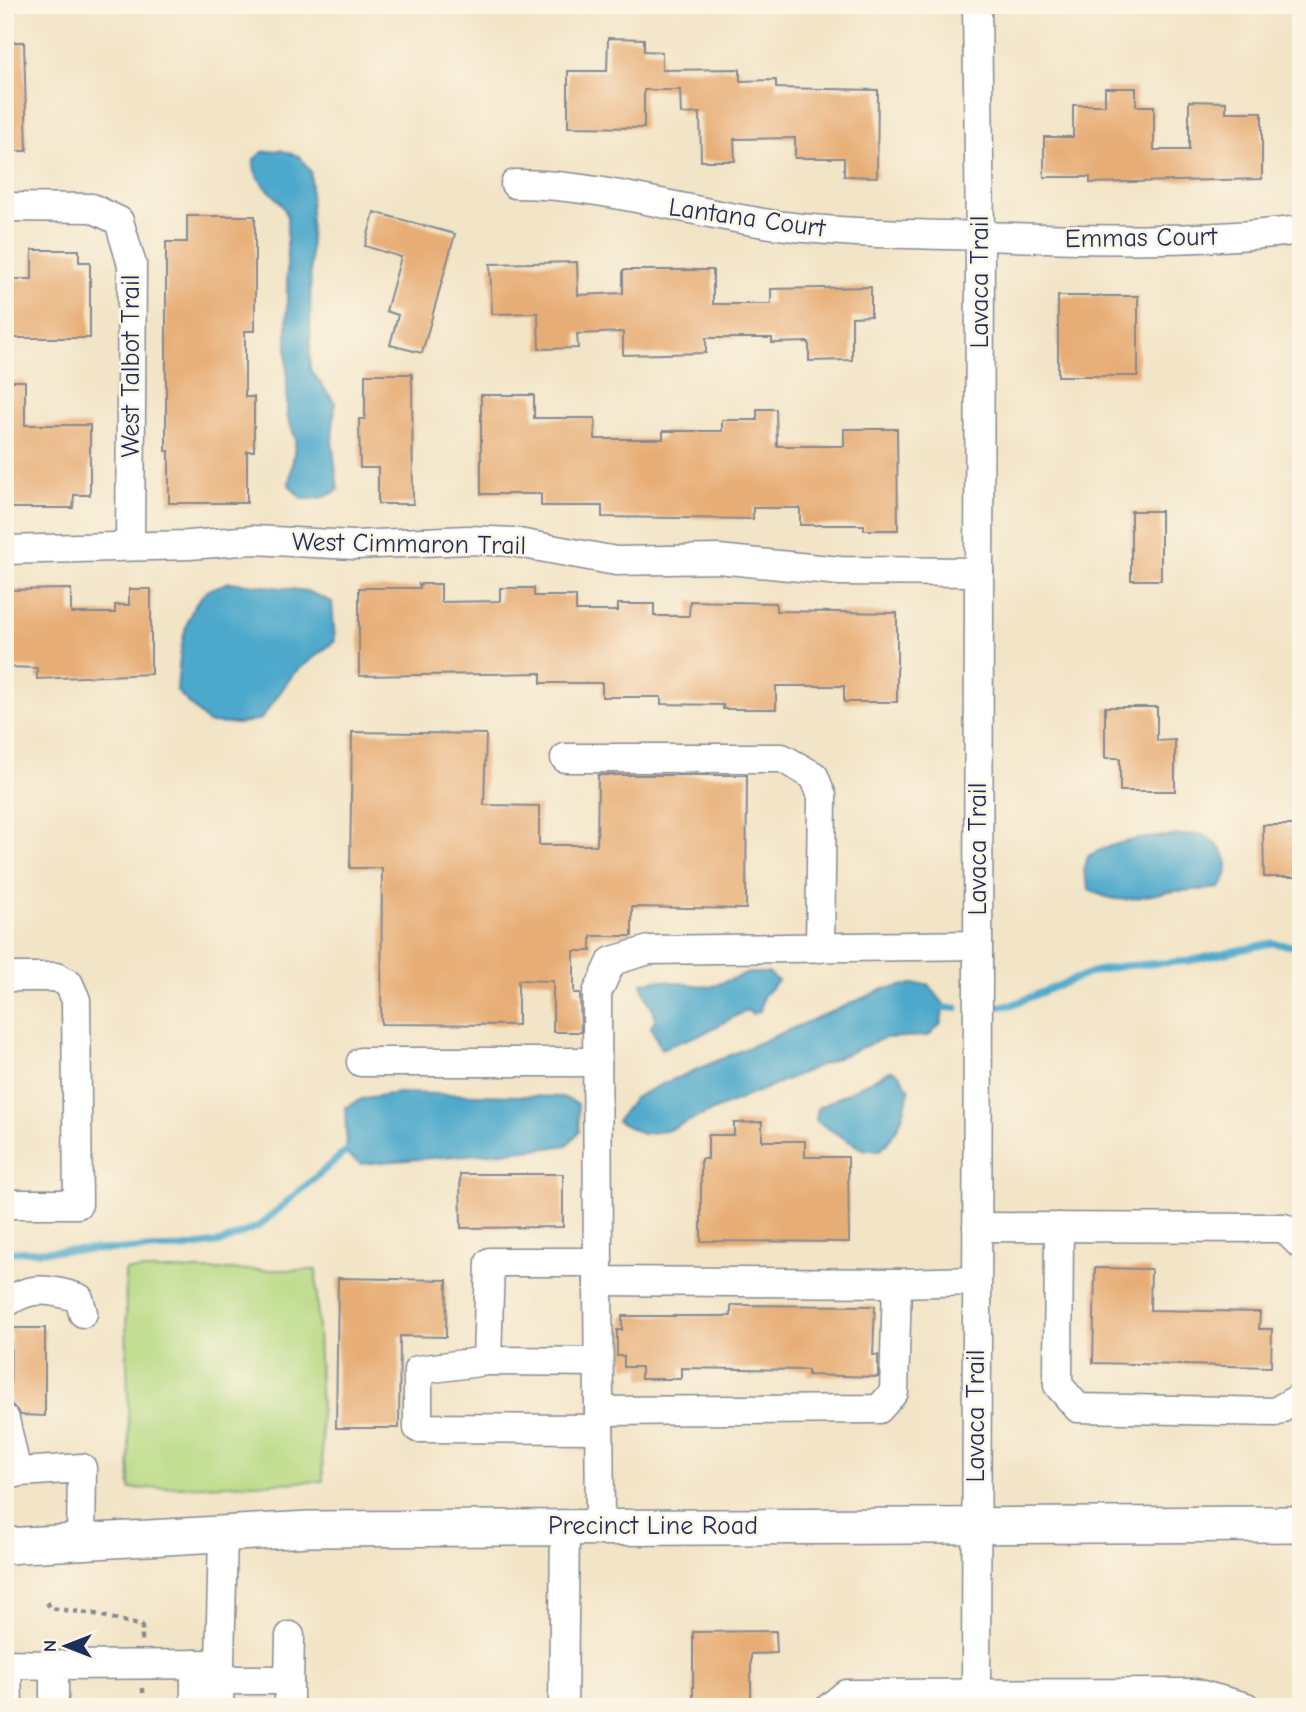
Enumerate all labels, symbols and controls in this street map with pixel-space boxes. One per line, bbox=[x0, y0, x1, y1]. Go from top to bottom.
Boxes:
street label: Lantana Court bbox=[667, 192, 829, 244]
street label: Lavaca Trail bbox=[965, 216, 995, 348]
street label: Emmas Court bbox=[1065, 222, 1219, 254]
street label: West Talbot Trail bbox=[116, 275, 146, 457]
street label: West Cimmaron Trail bbox=[292, 527, 526, 561]
street label: Lavaca Trail bbox=[963, 783, 993, 915]
street label: Lavaca Trail bbox=[961, 1350, 991, 1482]
street label: Precinct Line Road bbox=[548, 1511, 758, 1541]
north arrow bbox=[32, 1610, 102, 1680]
text: N bbox=[39, 1640, 61, 1652]

